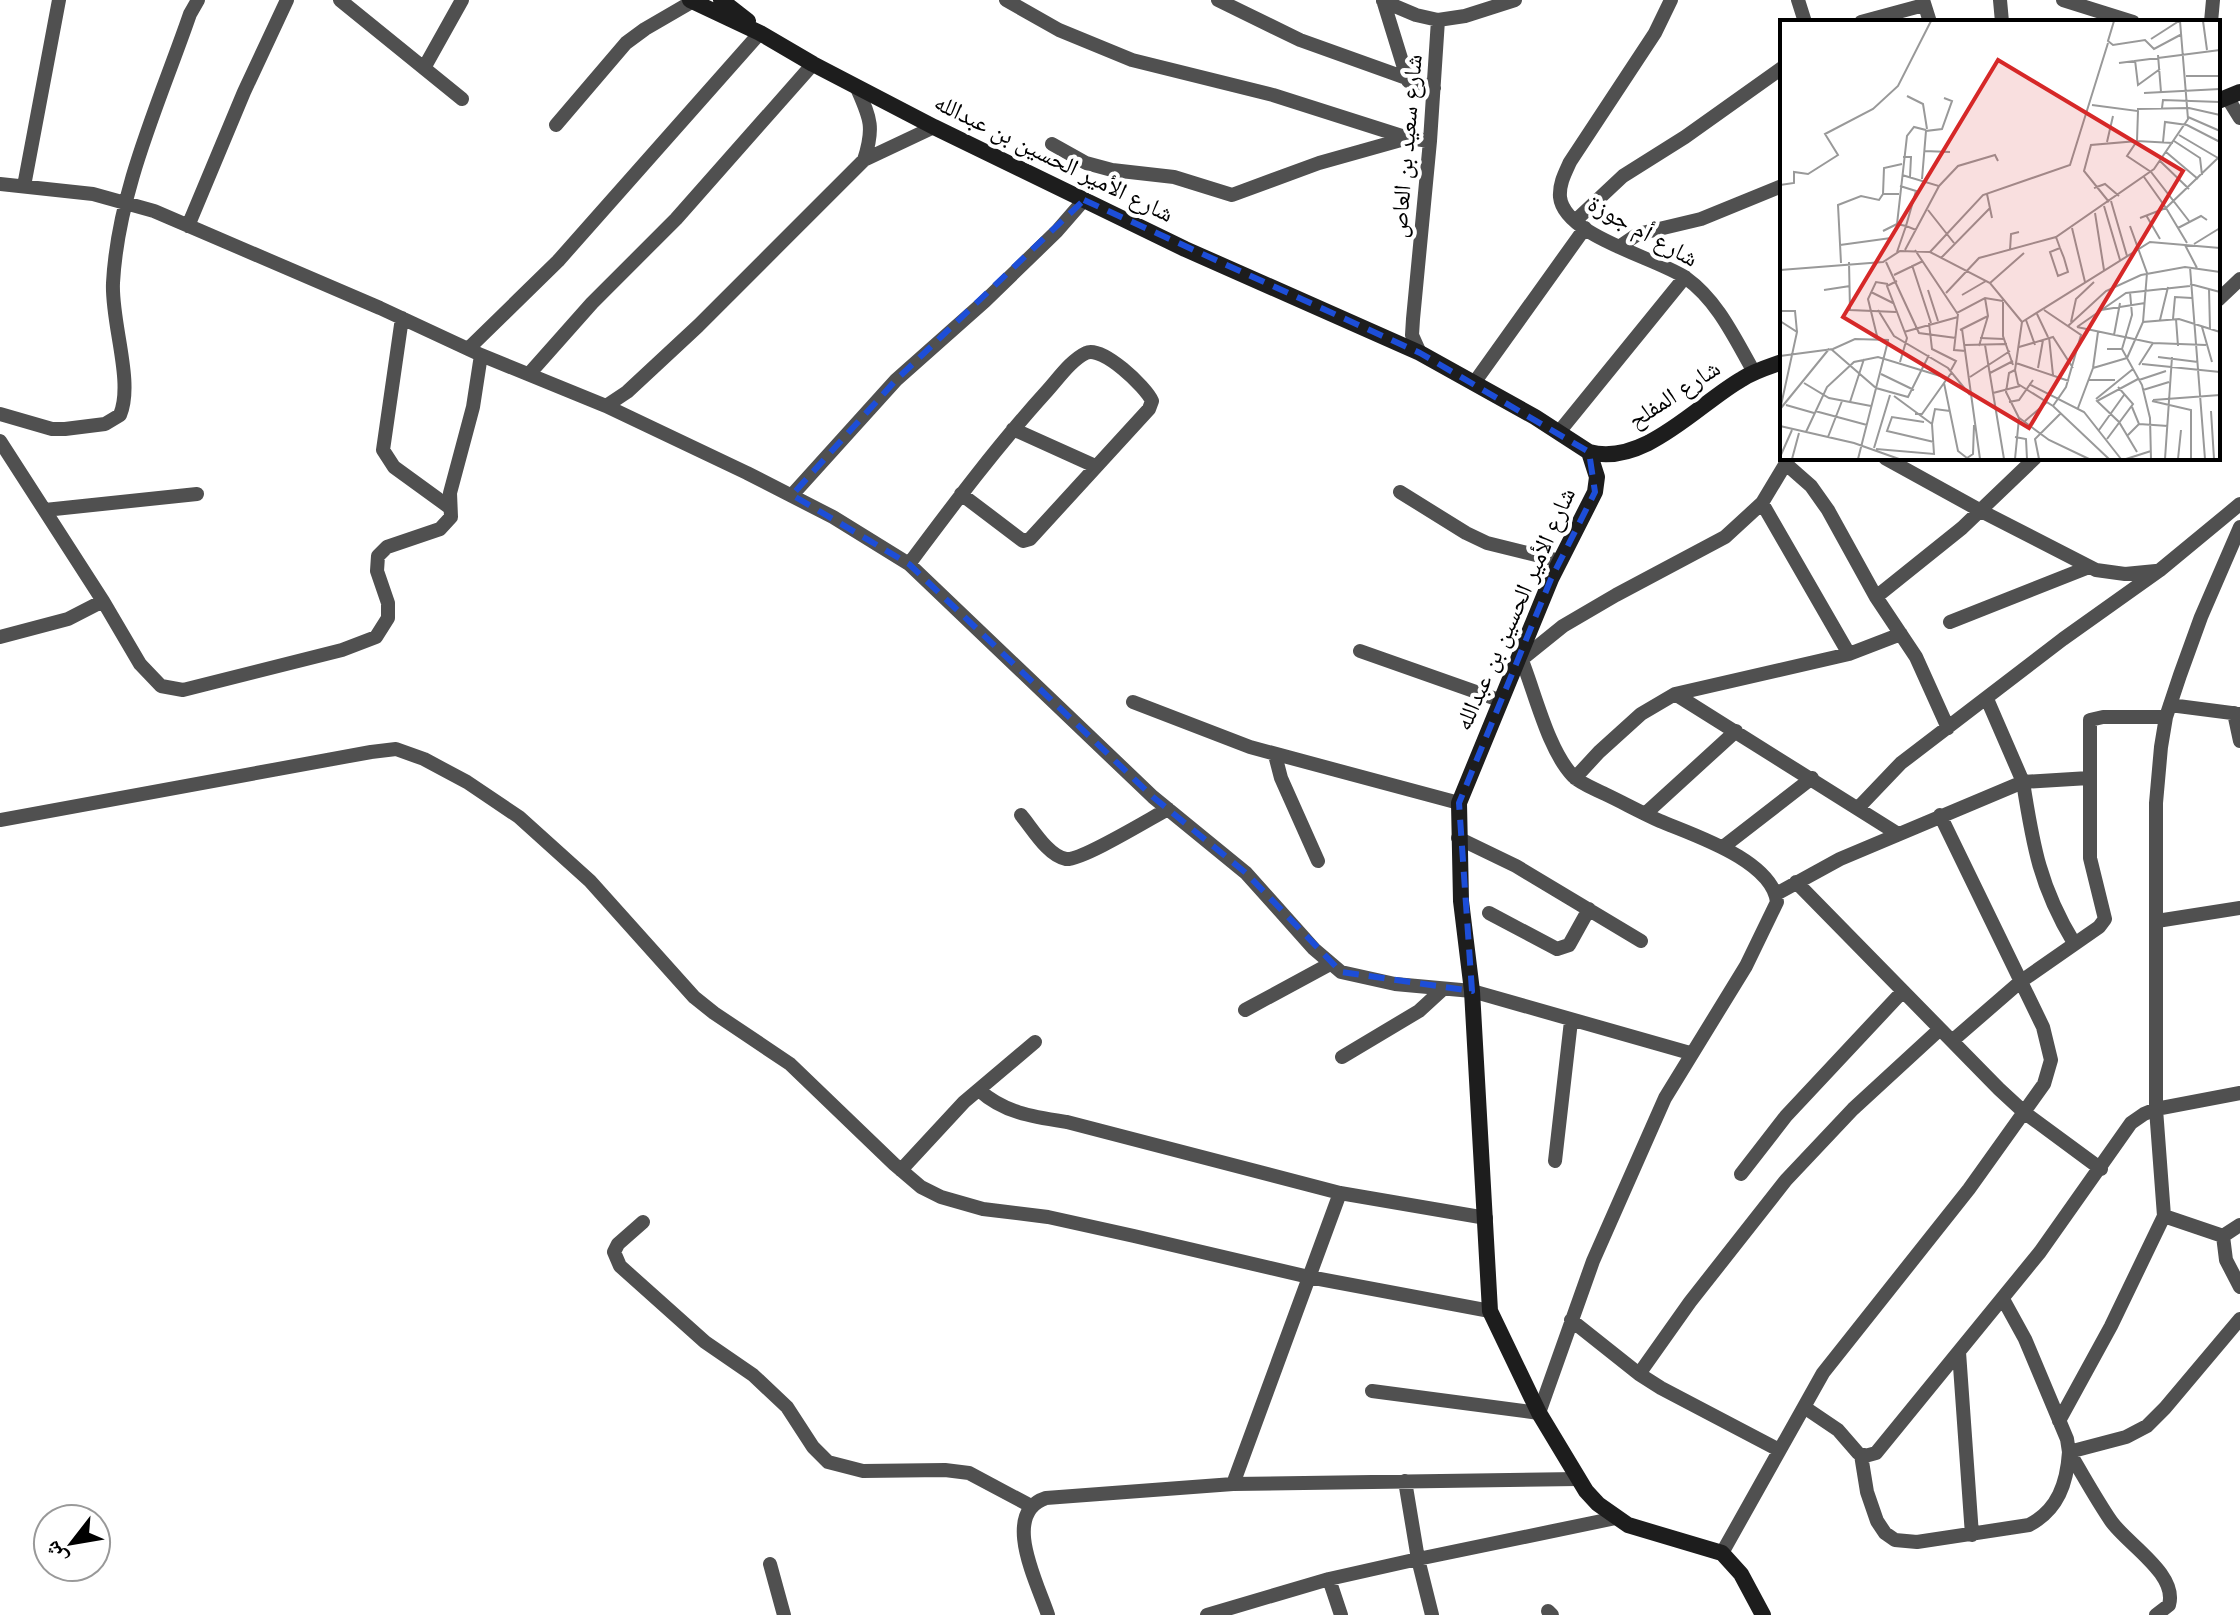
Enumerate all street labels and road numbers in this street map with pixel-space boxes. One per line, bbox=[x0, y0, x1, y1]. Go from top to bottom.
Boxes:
street label: شارع سعيد بن العاص bbox=[1382, 53, 1429, 239]
street label: شارع الأمير الحسين بن عبدالله bbox=[929, 86, 1179, 229]
street label: شارع أم جوزة bbox=[1582, 188, 1704, 274]
street label: شارع المفلح bbox=[1622, 352, 1726, 435]
street label: شارع الأمير الحسين بن عبدالله bbox=[1447, 483, 1582, 735]

